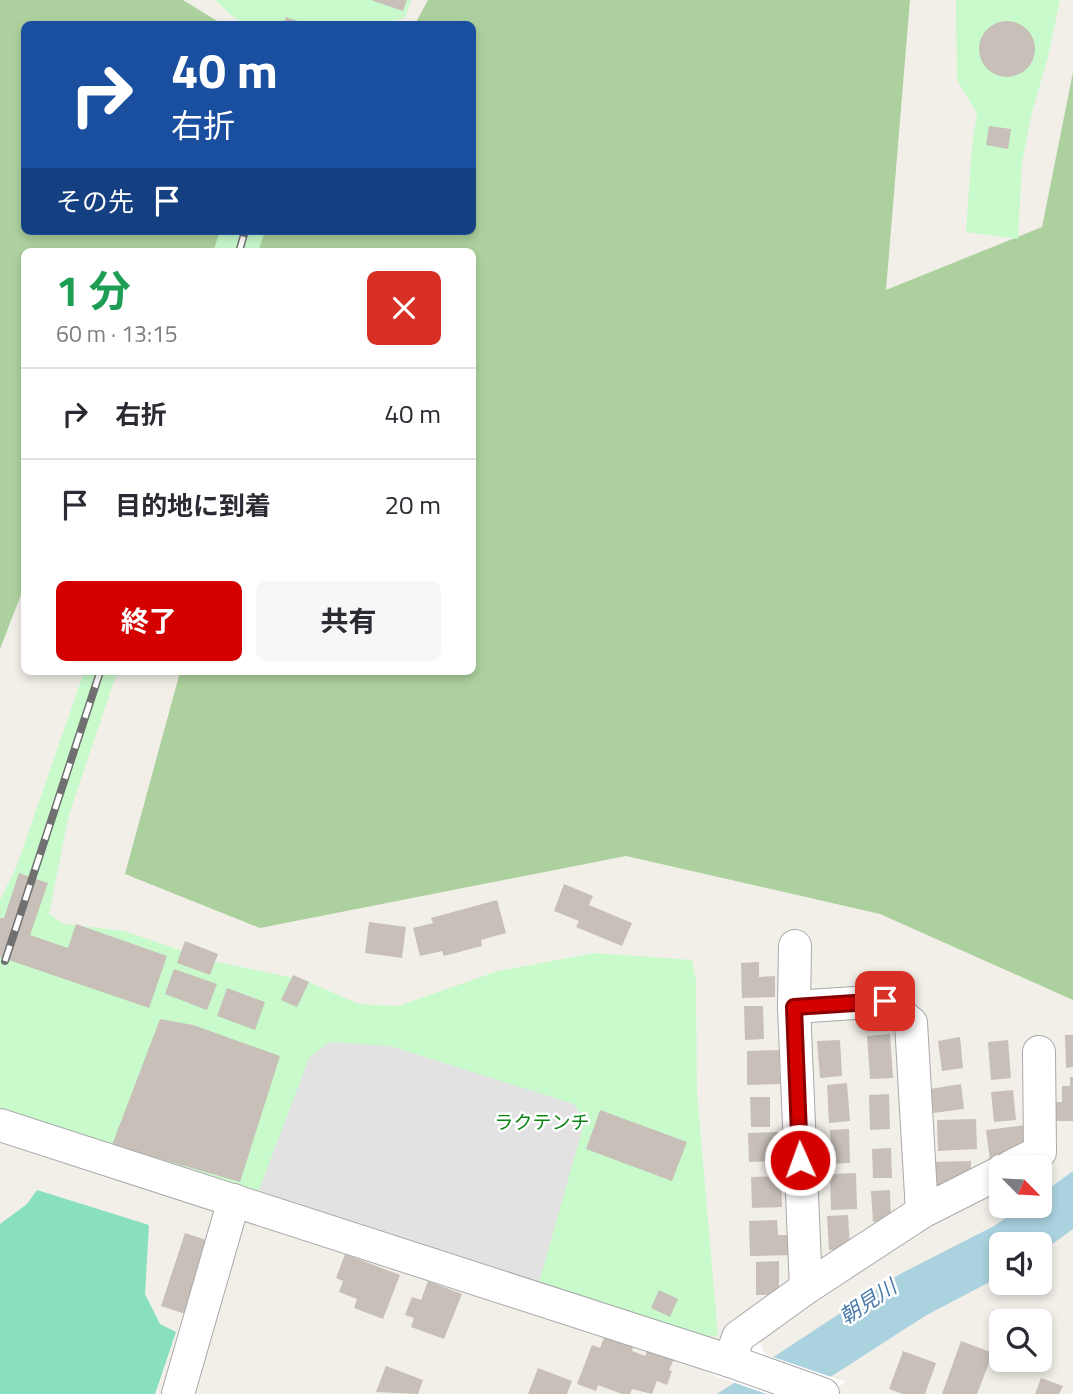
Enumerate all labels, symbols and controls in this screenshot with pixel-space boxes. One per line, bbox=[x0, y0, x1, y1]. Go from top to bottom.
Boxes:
text: 40 m bbox=[171, 32, 278, 107]
icon: right bbox=[56, 49, 147, 140]
text: 右折 bbox=[171, 101, 235, 149]
text: その先 bbox=[56, 182, 134, 221]
icon: arrive bbox=[148, 182, 186, 220]
text: 1 分 bbox=[56, 258, 131, 322]
button: close bbox=[367, 271, 441, 345]
text: 60 m · 13:15 bbox=[56, 316, 178, 351]
text: 40 m bbox=[384, 394, 441, 433]
icon: right bbox=[56, 395, 94, 433]
text: 右折 bbox=[115, 395, 167, 434]
text: 20 m bbox=[384, 485, 441, 524]
icon: arrive bbox=[56, 486, 94, 524]
text: 目的地に到着 bbox=[115, 486, 271, 525]
button: 終了 bbox=[56, 581, 242, 661]
button: 共有 bbox=[256, 581, 441, 661]
pin bbox=[855, 971, 915, 1031]
icon: arrive bbox=[866, 982, 904, 1020]
park label: ラクテンチ bbox=[494, 1107, 590, 1136]
position arrow bbox=[763, 1123, 837, 1197]
north arrow bbox=[989, 1155, 1052, 1218]
map controls bbox=[989, 1155, 1052, 1372]
button: sound bbox=[989, 1232, 1052, 1295]
water label: 朝見川 bbox=[832, 1269, 904, 1332]
button: search bbox=[989, 1309, 1052, 1372]

